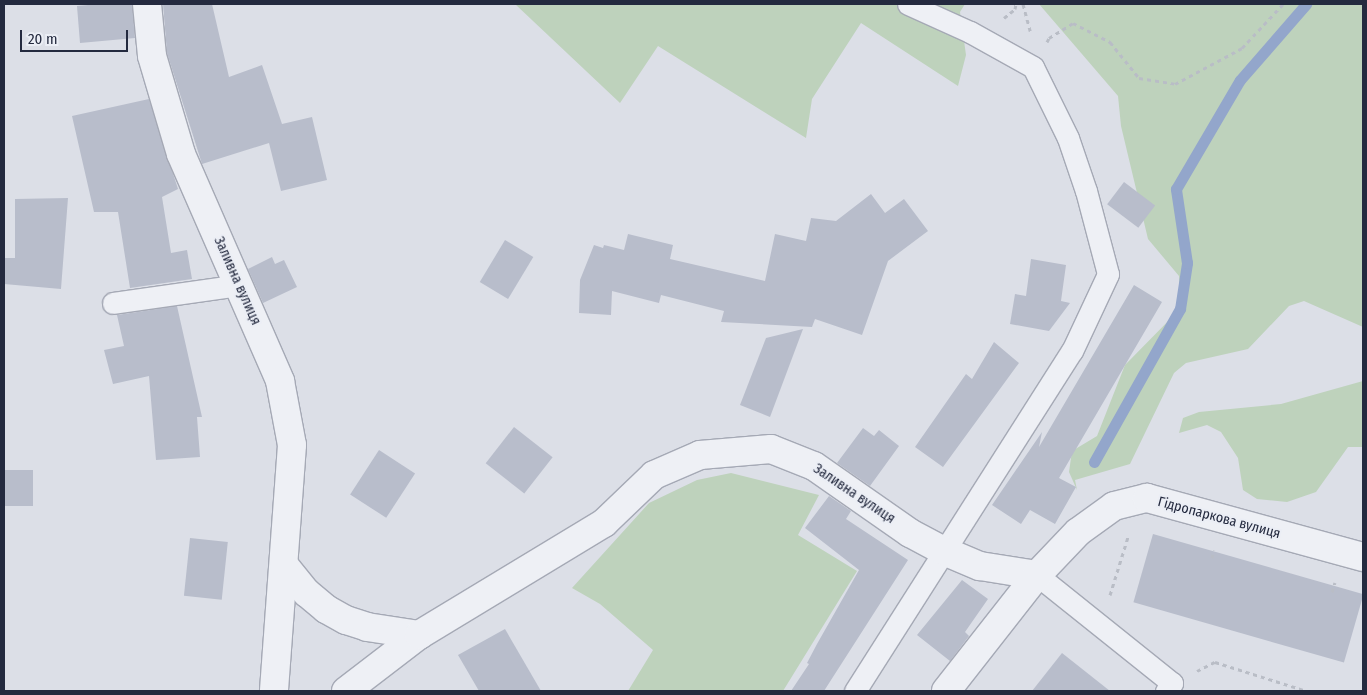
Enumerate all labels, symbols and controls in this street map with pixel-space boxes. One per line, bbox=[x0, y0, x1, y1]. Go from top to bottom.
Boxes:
scale bar bbox=[22, 20, 130, 52]
text: 20 m bbox=[28, 30, 58, 48]
street label: Заливна вулиця bbox=[210, 234, 264, 328]
street label: Заливна вулиця bbox=[810, 461, 898, 527]
street label: Гідропаркова вулиця bbox=[1156, 494, 1282, 542]

